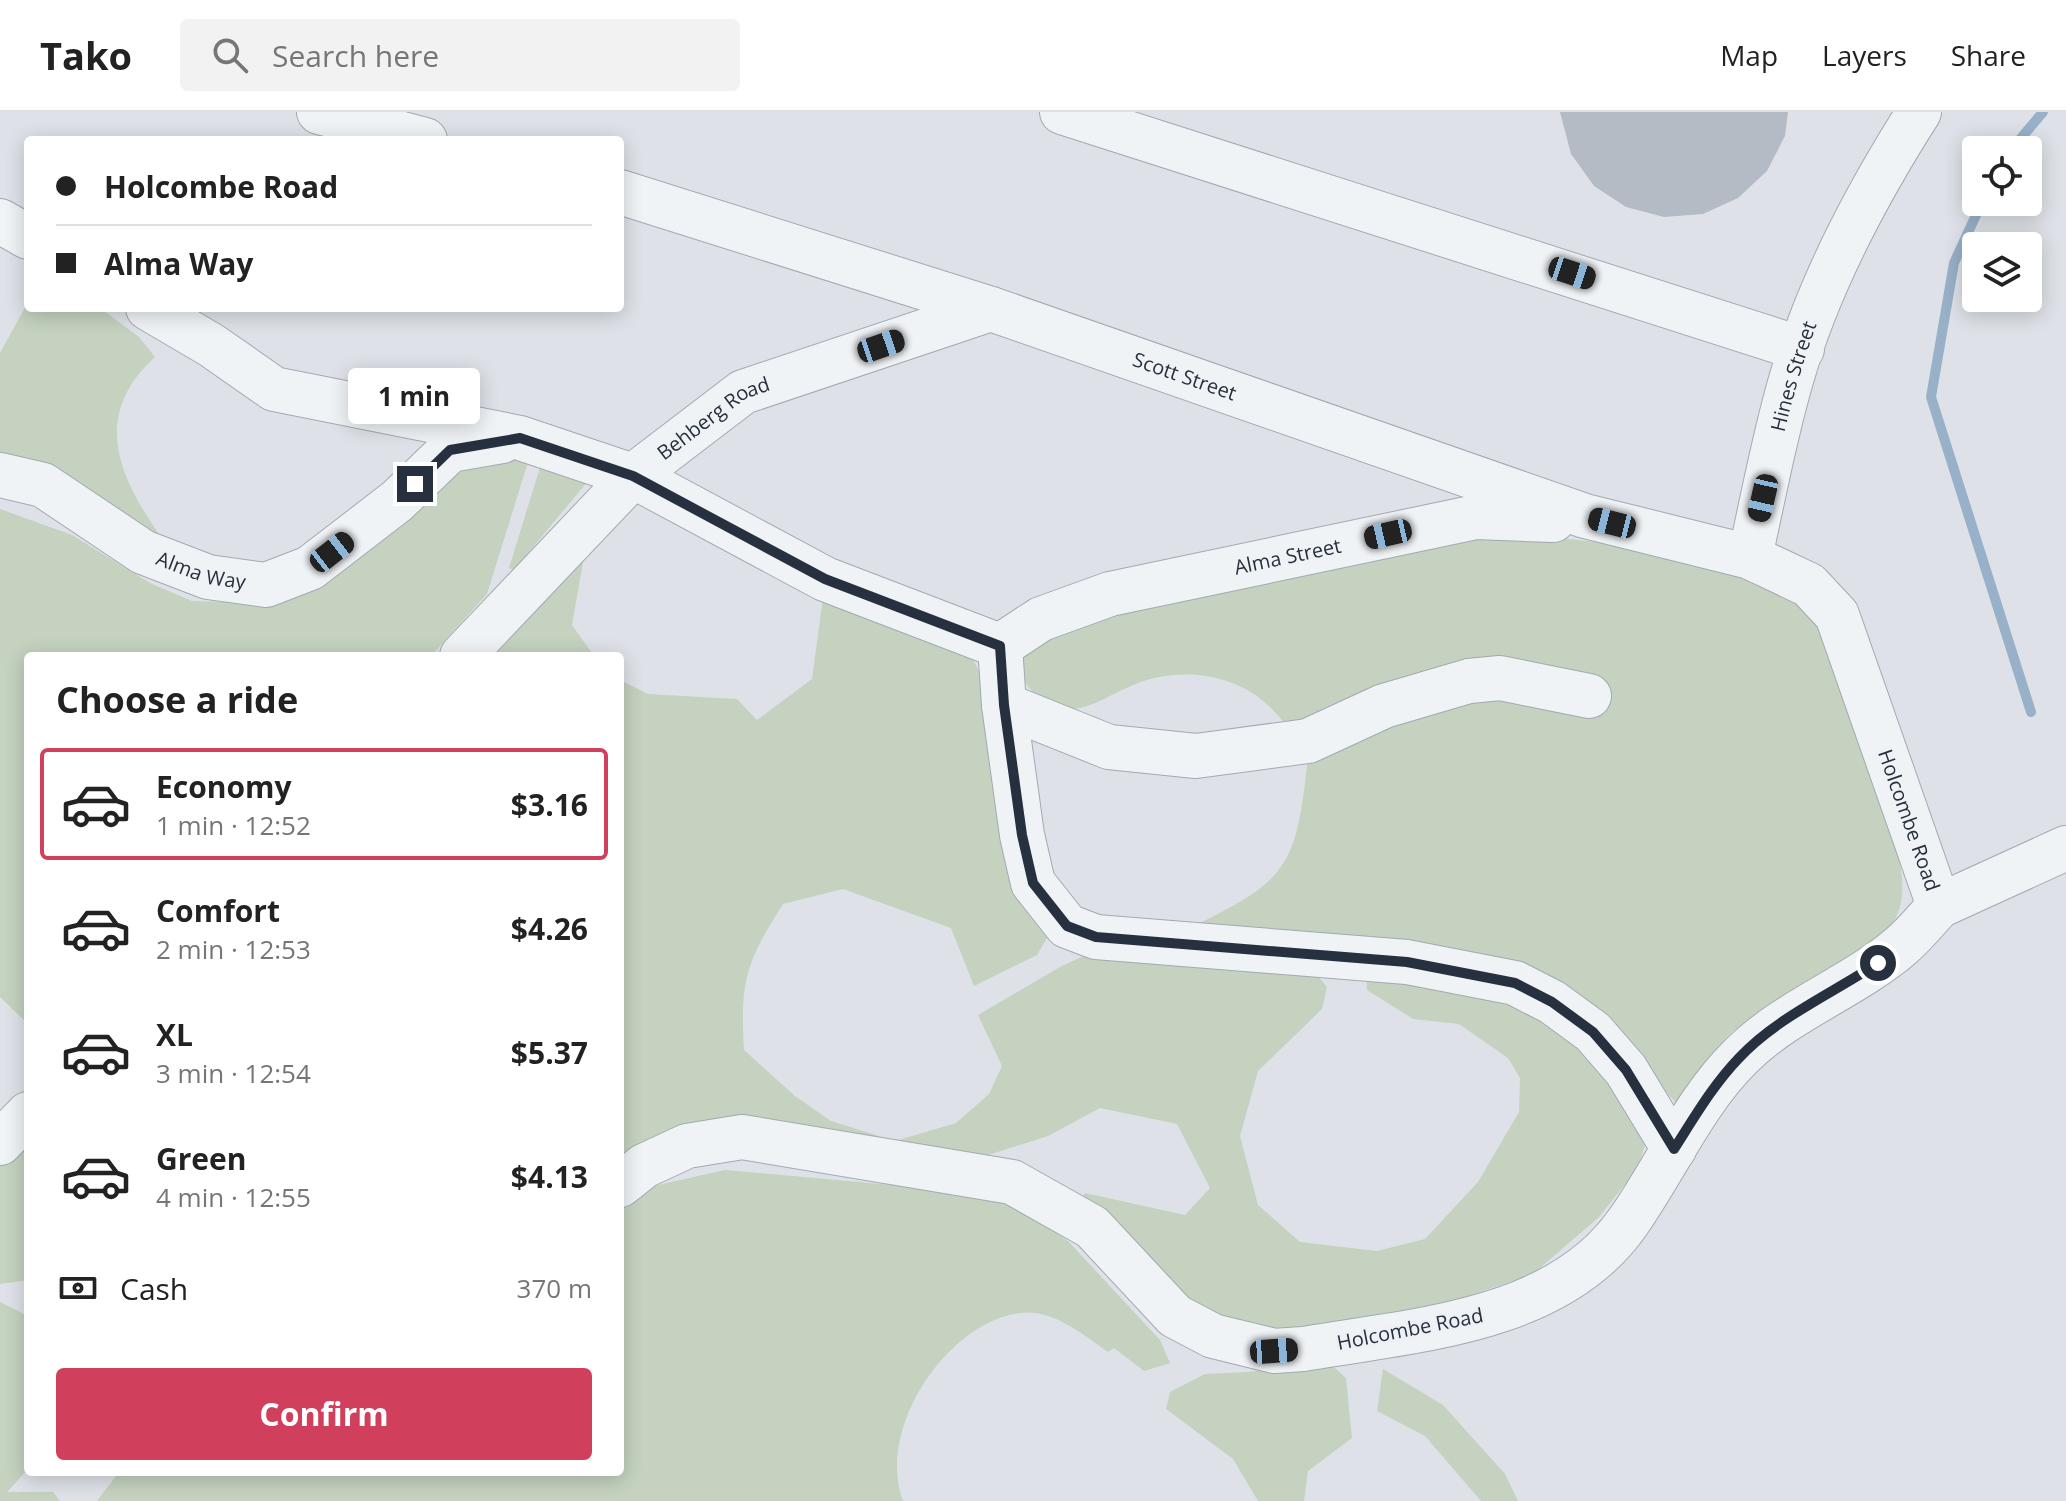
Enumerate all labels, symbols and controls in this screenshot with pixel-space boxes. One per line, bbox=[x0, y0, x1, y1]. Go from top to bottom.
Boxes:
search box bbox=[180, 19, 740, 91]
text: Tako bbox=[40, 29, 132, 81]
icon: search bbox=[208, 33, 252, 77]
text: Search here bbox=[272, 35, 439, 76]
text: Map bbox=[1720, 36, 1778, 74]
text: Layers bbox=[1822, 36, 1907, 74]
text: Share bbox=[1951, 36, 2026, 74]
map controls bbox=[1962, 136, 2042, 312]
button: locate bbox=[1962, 136, 2042, 216]
text: Holcombe Road bbox=[104, 166, 338, 207]
button: layers bbox=[1962, 232, 2042, 312]
text: Alma Way bbox=[104, 243, 253, 284]
car bbox=[1545, 254, 1599, 292]
street label: Hines Street bbox=[1764, 317, 1822, 434]
car bbox=[854, 327, 908, 365]
street label: Scott Street bbox=[1129, 345, 1240, 407]
callout: 1 min bbox=[349, 368, 481, 424]
street label: Behberg Road bbox=[651, 370, 773, 466]
text: 1 min bbox=[378, 378, 450, 414]
route end bbox=[397, 466, 433, 502]
car bbox=[1746, 472, 1780, 524]
car bbox=[1586, 506, 1638, 540]
car bbox=[1362, 517, 1414, 551]
car bbox=[306, 528, 358, 576]
street label: Alma Street bbox=[1232, 532, 1343, 581]
street label: Alma Way bbox=[153, 544, 248, 595]
text: Choose a ride bbox=[56, 675, 298, 724]
street label: Holcombe Road bbox=[1872, 746, 1947, 895]
text: Economy bbox=[156, 766, 292, 807]
icon: car bbox=[60, 768, 132, 840]
text: $3.16 bbox=[511, 784, 588, 825]
text: 1 min · 12:52 bbox=[156, 807, 311, 843]
text: Comfort bbox=[156, 890, 280, 931]
icon: car bbox=[60, 892, 132, 964]
text: $4.26 bbox=[511, 908, 588, 949]
text: 2 min · 12:53 bbox=[156, 931, 311, 967]
route start bbox=[1860, 945, 1896, 981]
text: XL bbox=[156, 1014, 193, 1055]
icon: car bbox=[60, 1016, 132, 1088]
text: $5.37 bbox=[511, 1032, 588, 1073]
text: 3 min · 12:54 bbox=[156, 1055, 311, 1091]
text: Green bbox=[156, 1138, 247, 1179]
icon: car bbox=[60, 1140, 132, 1212]
text: $4.13 bbox=[511, 1156, 588, 1197]
text: 4 min · 12:55 bbox=[156, 1179, 311, 1215]
icon: cash bbox=[56, 1266, 100, 1310]
text: Cash bbox=[120, 1268, 188, 1309]
text: 370 m bbox=[517, 1270, 592, 1306]
street label: Holcombe Road bbox=[1335, 1301, 1485, 1356]
car bbox=[1249, 1337, 1299, 1365]
button: Confirm bbox=[56, 1368, 592, 1460]

